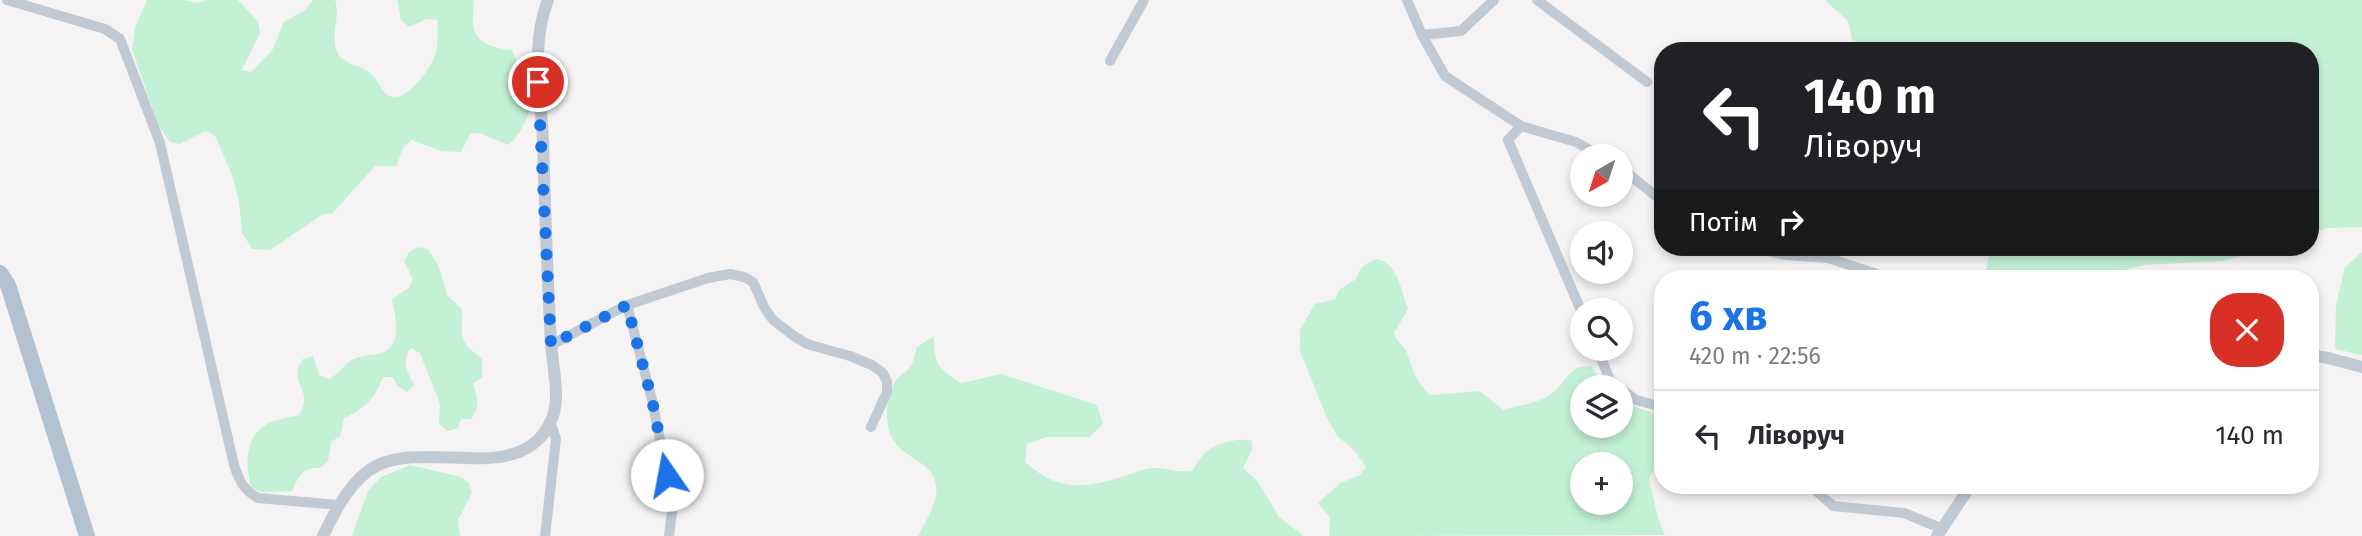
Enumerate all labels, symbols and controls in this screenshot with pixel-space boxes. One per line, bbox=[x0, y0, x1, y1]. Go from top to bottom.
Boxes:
pin bbox=[508, 52, 568, 112]
icon: arrive bbox=[519, 63, 557, 101]
text: 140 m bbox=[1804, 67, 1936, 126]
icon: left bbox=[1689, 70, 1780, 161]
text: Ліворуч bbox=[1804, 127, 1923, 165]
north arrow bbox=[1570, 144, 1633, 206]
map controls bbox=[1570, 144, 1633, 515]
icon: right bbox=[1772, 203, 1810, 241]
text: Потім bbox=[1689, 207, 1758, 238]
button: sound bbox=[1570, 221, 1633, 284]
text: 6 хв bbox=[1689, 291, 1768, 341]
button: close bbox=[2210, 293, 2284, 367]
button: search bbox=[1570, 298, 1633, 361]
text: 420 m · 22:56 bbox=[1689, 342, 1821, 370]
button: layers bbox=[1570, 375, 1633, 438]
icon: left bbox=[1689, 417, 1727, 455]
text: Ліворуч bbox=[1748, 420, 1845, 451]
text: 140 m bbox=[2215, 420, 2284, 451]
position arrow bbox=[630, 438, 704, 512]
button: + bbox=[1570, 452, 1633, 515]

